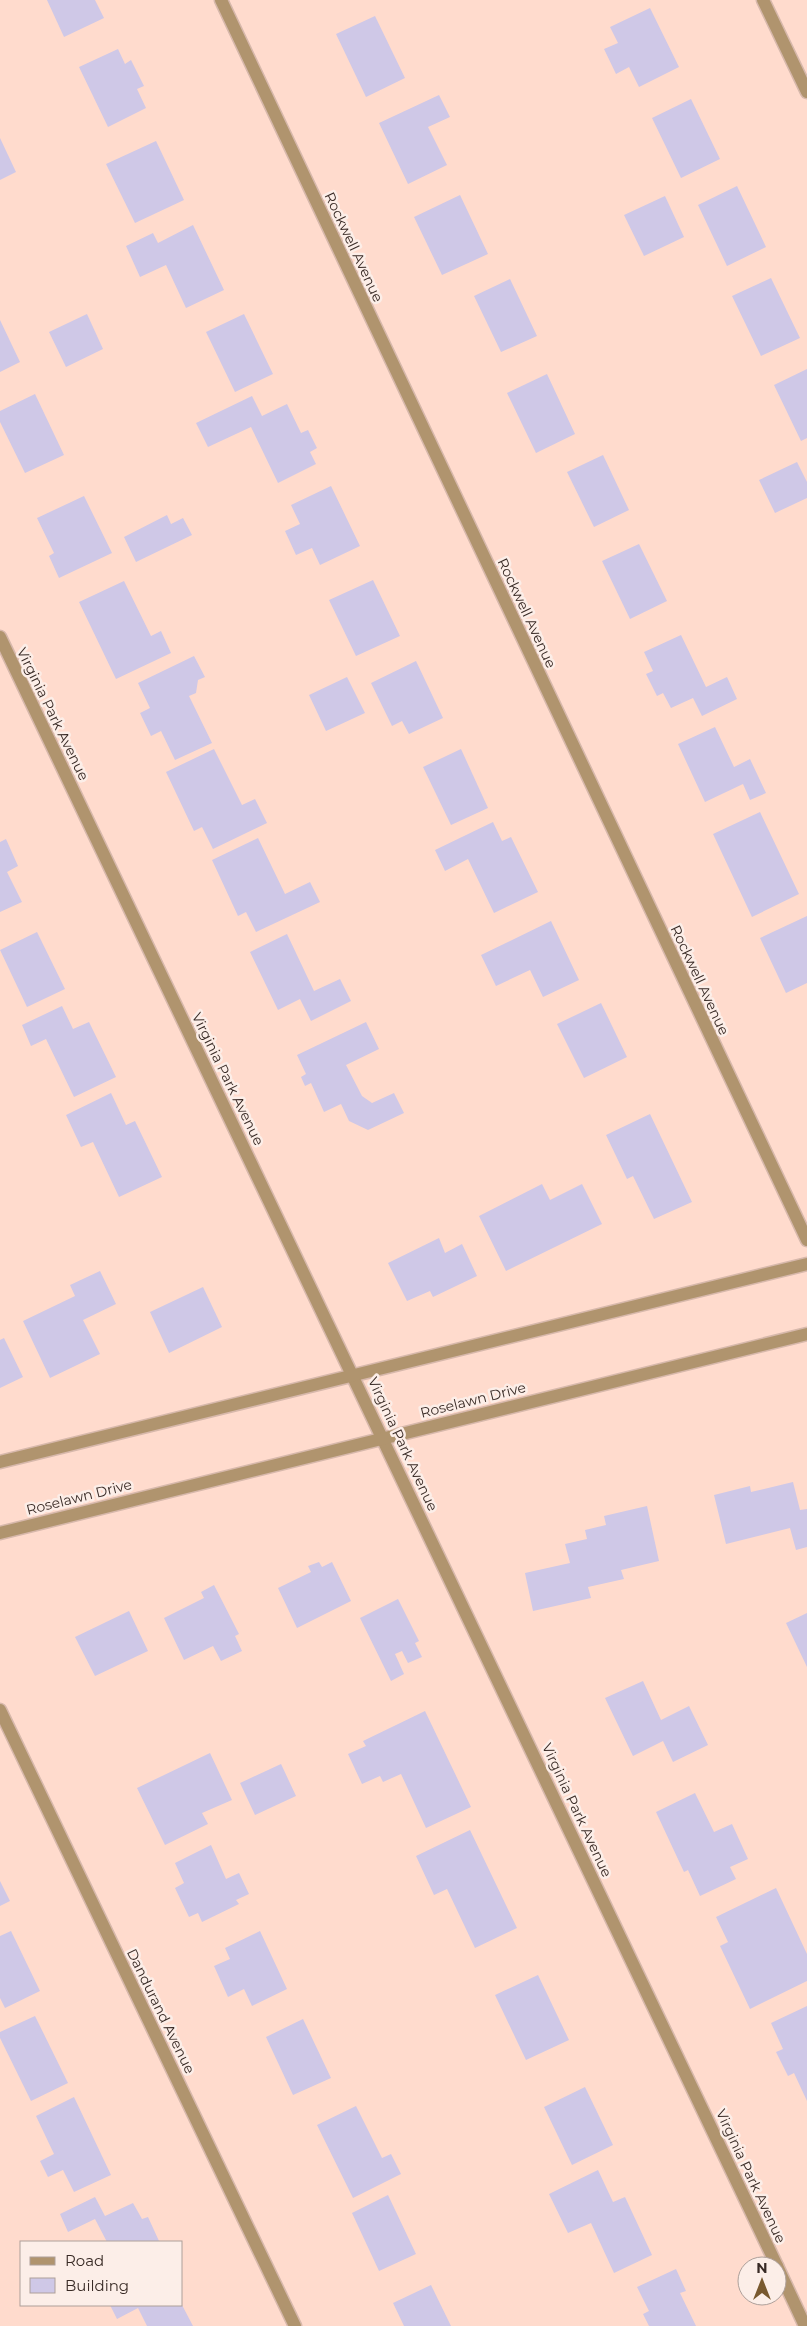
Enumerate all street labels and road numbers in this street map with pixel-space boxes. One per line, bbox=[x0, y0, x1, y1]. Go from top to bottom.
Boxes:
street label: Rockwell Avenue bbox=[321, 189, 387, 305]
street label: Rockwell Avenue bbox=[494, 555, 560, 671]
street label: Virginia Park Avenue bbox=[13, 645, 93, 783]
street label: Rockwell Avenue bbox=[667, 922, 733, 1038]
street label: Virginia Park Avenue bbox=[188, 1010, 268, 1148]
street label: Virginia Park Avenue bbox=[364, 1374, 442, 1514]
street label: Roselawn Drive bbox=[418, 1378, 528, 1422]
street label: Roselawn Drive bbox=[24, 1475, 134, 1519]
street label: Virginia Park Avenue bbox=[538, 1740, 616, 1880]
street label: Dandurand Avenue bbox=[123, 1946, 199, 2076]
street label: Virginia Park Avenue bbox=[712, 2106, 790, 2246]

